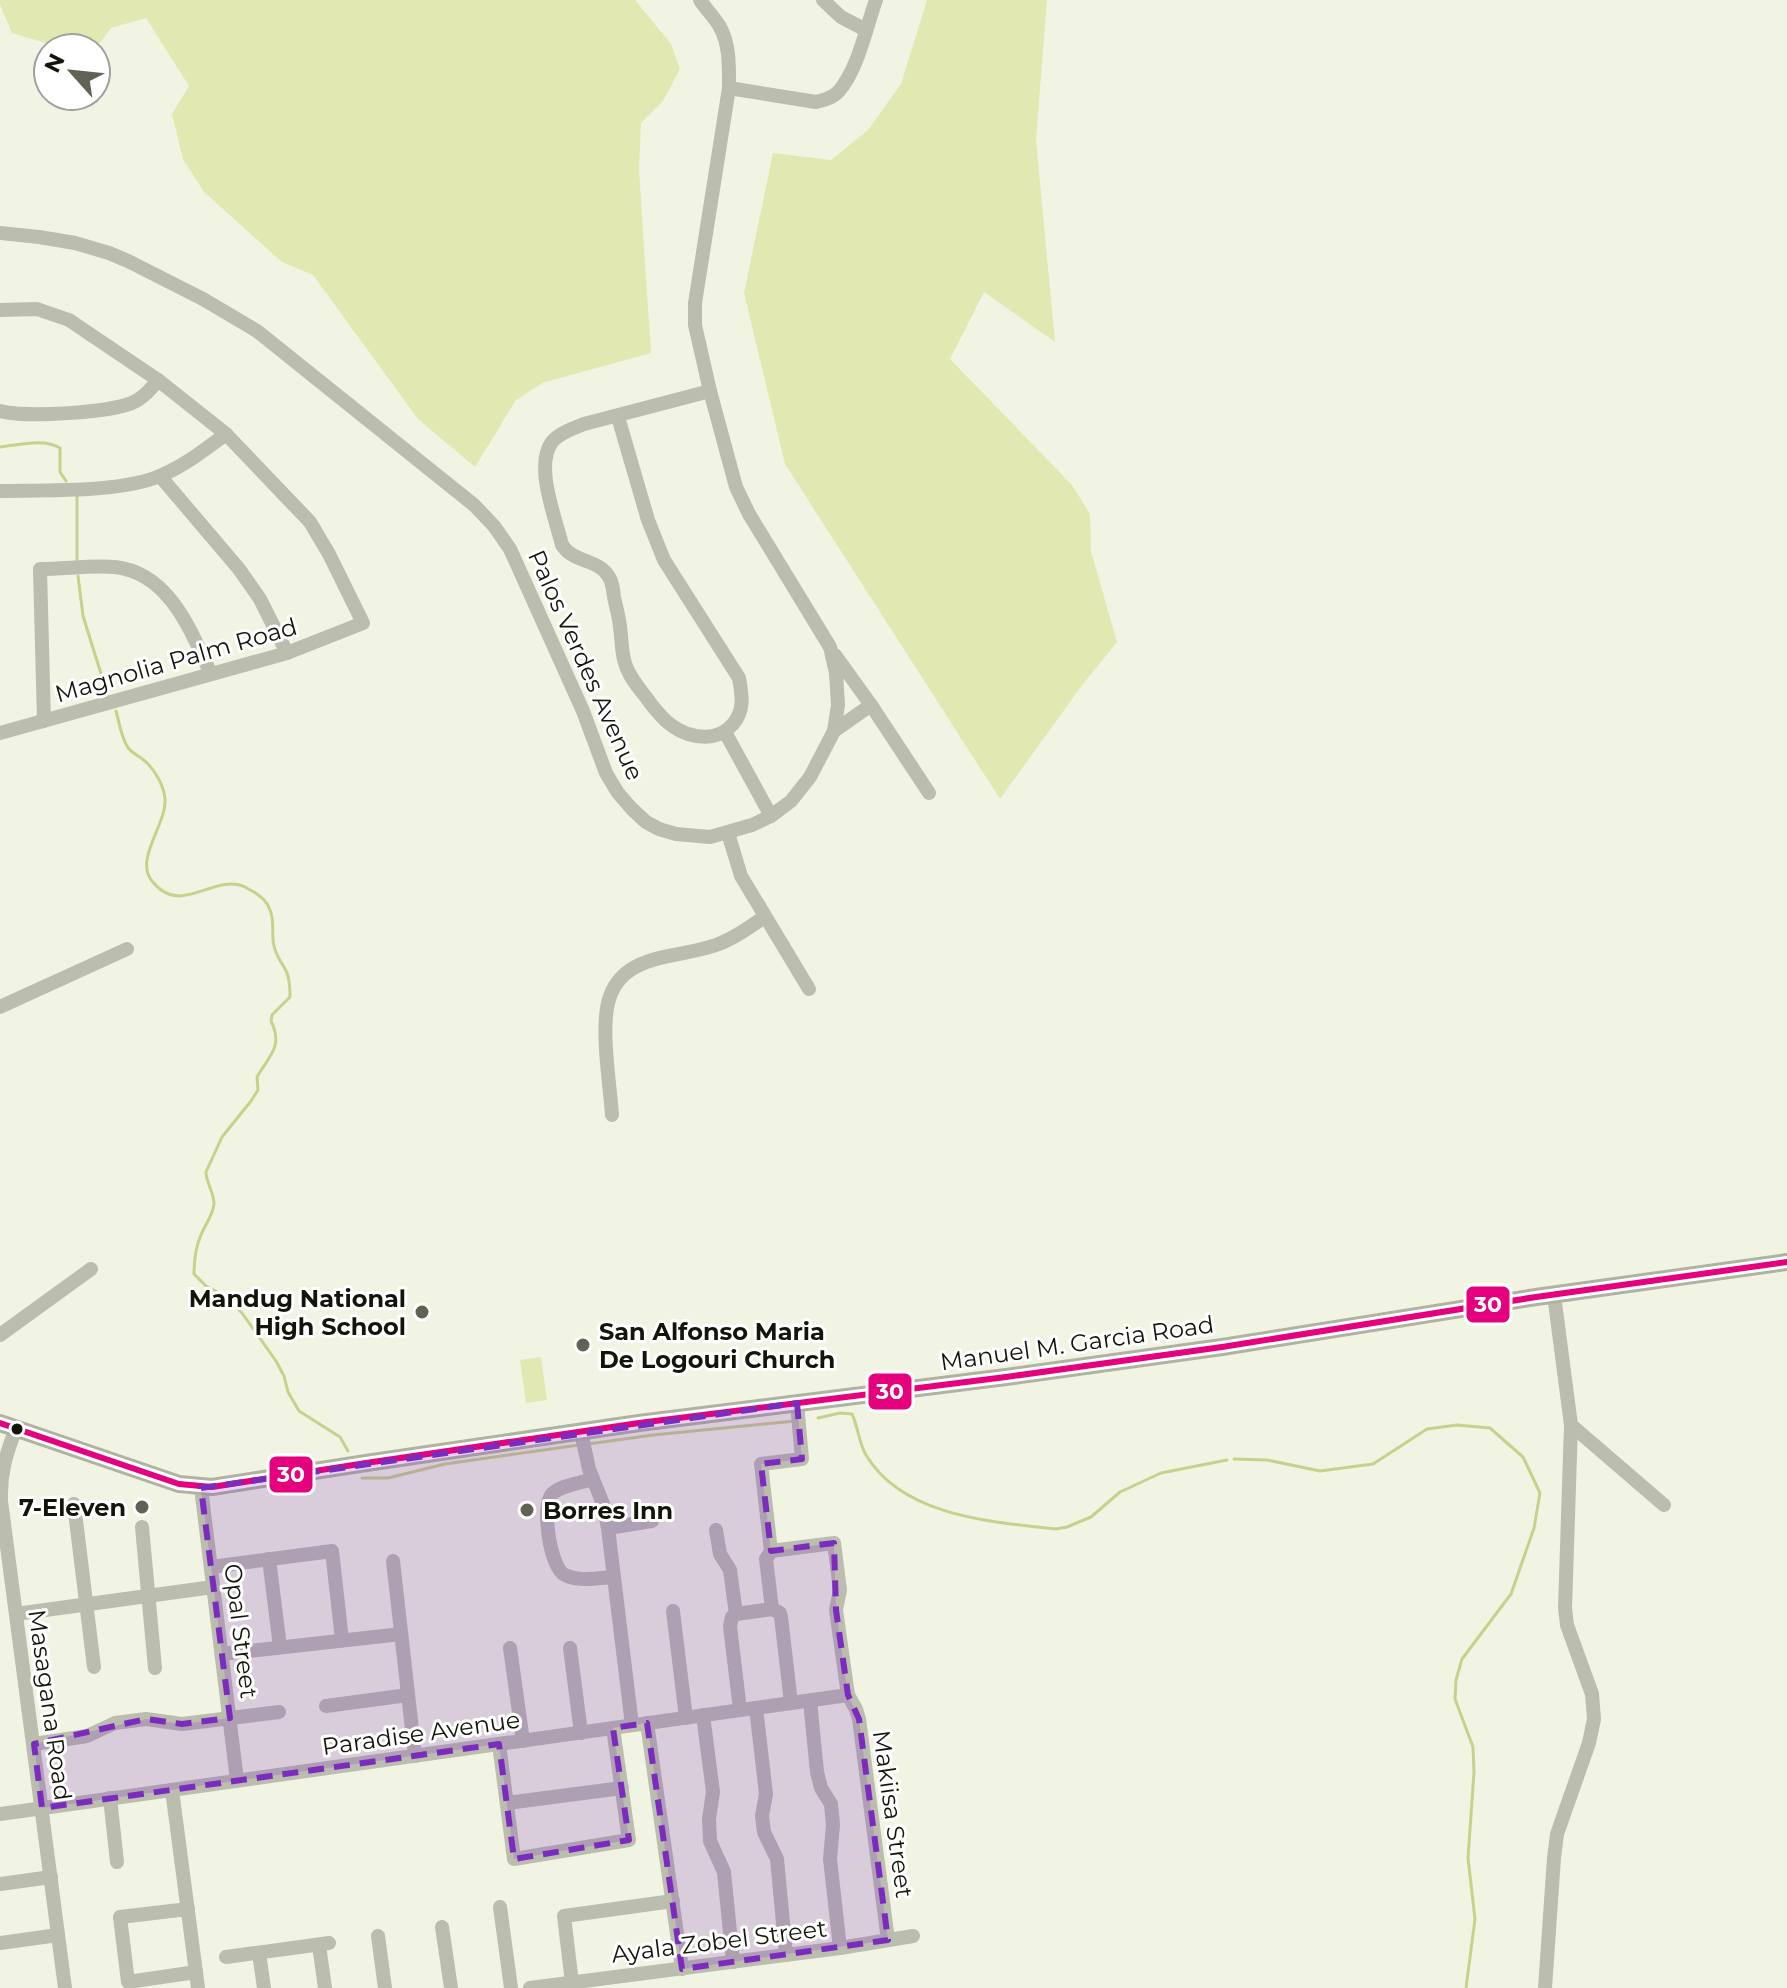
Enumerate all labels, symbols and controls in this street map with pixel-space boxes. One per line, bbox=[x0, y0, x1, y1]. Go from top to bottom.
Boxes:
north arrow bbox=[32, 32, 112, 112]
text: N bbox=[39, 49, 71, 77]
street label: Palos Verdes Avenue bbox=[522, 545, 650, 785]
street label: Magnolia Palm Road bbox=[52, 612, 300, 708]
place label: Mandug National High School bbox=[189, 1284, 406, 1341]
line badge: 30 bbox=[1465, 1285, 1511, 1324]
text: 30 bbox=[1473, 1291, 1502, 1318]
marker: Mandug National High School bbox=[413, 1303, 431, 1321]
street label: Manuel M. Garcia Road bbox=[938, 1309, 1216, 1377]
place label: San Alfonso Maria De Logouri Church bbox=[599, 1317, 835, 1374]
marker: San Alfonso Maria De Logouri Church bbox=[574, 1336, 592, 1354]
line badge: 30 bbox=[867, 1372, 913, 1411]
text: 30 bbox=[875, 1378, 904, 1405]
unlabelled marker bbox=[9, 1421, 25, 1437]
line badge: 30 bbox=[268, 1455, 314, 1494]
text: 30 bbox=[276, 1461, 305, 1488]
place label: 7-Eleven bbox=[19, 1493, 126, 1522]
place label: Borres Inn bbox=[543, 1496, 673, 1525]
marker: 7-Eleven bbox=[133, 1498, 151, 1516]
marker: Borres Inn bbox=[518, 1501, 536, 1519]
street label: Opal Street bbox=[218, 1562, 264, 1700]
street label: Masagana Road bbox=[22, 1607, 78, 1803]
street label: Paradise Avenue bbox=[320, 1705, 522, 1761]
street label: Makiisa Street bbox=[867, 1728, 919, 1900]
street label: Ayala Zobel Street bbox=[610, 1913, 829, 1969]

